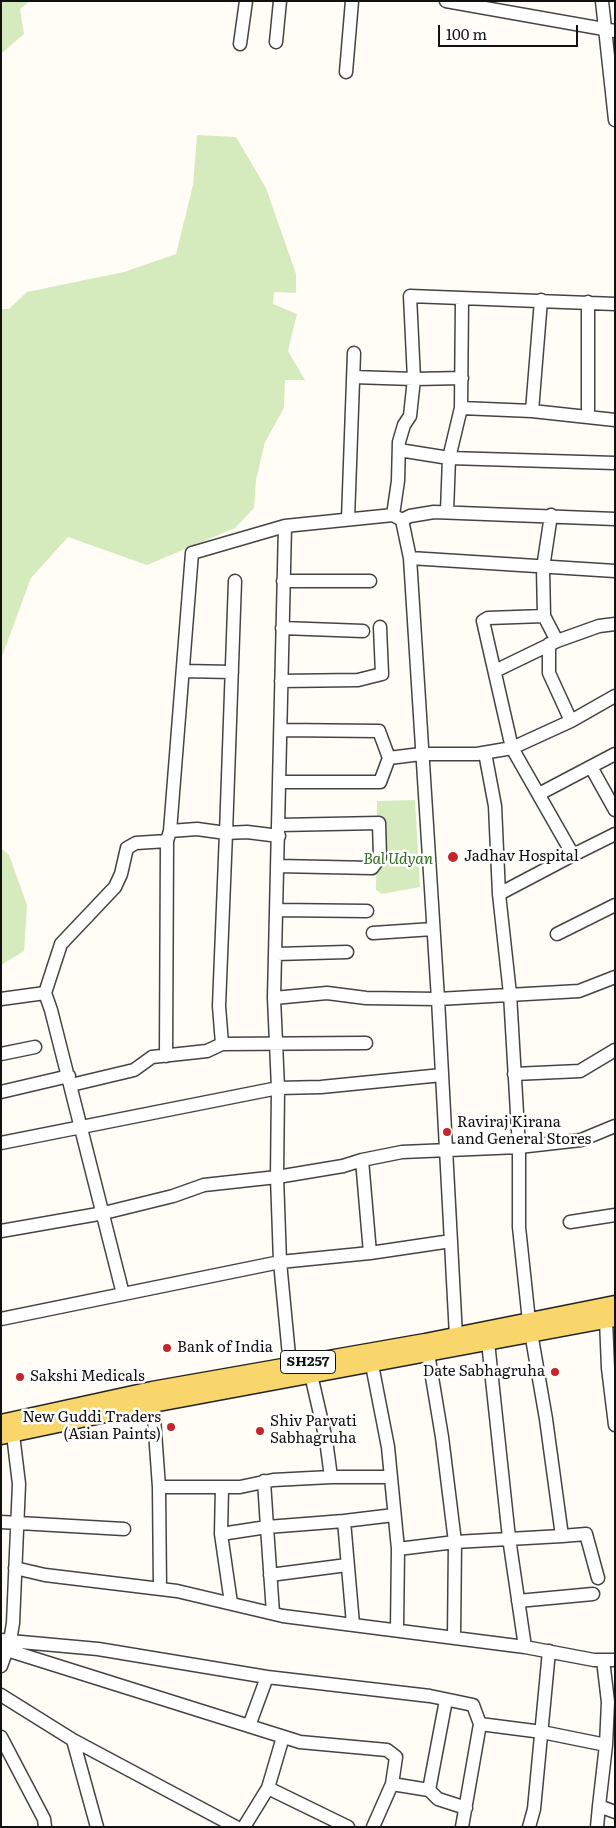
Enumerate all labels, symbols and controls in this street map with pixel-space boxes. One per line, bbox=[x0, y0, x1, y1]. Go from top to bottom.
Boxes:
scale bar bbox=[441, 15, 581, 47]
text: 100 m bbox=[446, 22, 487, 45]
place label: Jadhav Hospital bbox=[464, 848, 579, 866]
marker: Jadhav Hospital bbox=[446, 850, 460, 864]
park label: Bal Udyan bbox=[363, 851, 433, 869]
place label: Raviraj Kirana and General Stores bbox=[457, 1114, 591, 1149]
marker: Raviraj Kirana and General Stores bbox=[441, 1126, 453, 1138]
place label: Bank of India bbox=[177, 1339, 273, 1357]
marker: Bank of India bbox=[161, 1342, 173, 1354]
road number: SH257 bbox=[280, 1350, 336, 1374]
place label: Date Sabhagruha bbox=[423, 1363, 545, 1381]
marker: Date Sabhagruha bbox=[549, 1366, 561, 1378]
place label: Sakshi Medicals bbox=[30, 1368, 145, 1386]
marker: Sakshi Medicals bbox=[14, 1371, 26, 1383]
place label: New Guddi Traders (Asian Paints) bbox=[22, 1409, 161, 1444]
place label: Shiv Parvati Sabhagruha bbox=[270, 1413, 357, 1448]
marker: New Guddi Traders (Asian Paints) bbox=[165, 1421, 177, 1433]
marker: Shiv Parvati Sabhagruha bbox=[254, 1425, 266, 1437]

